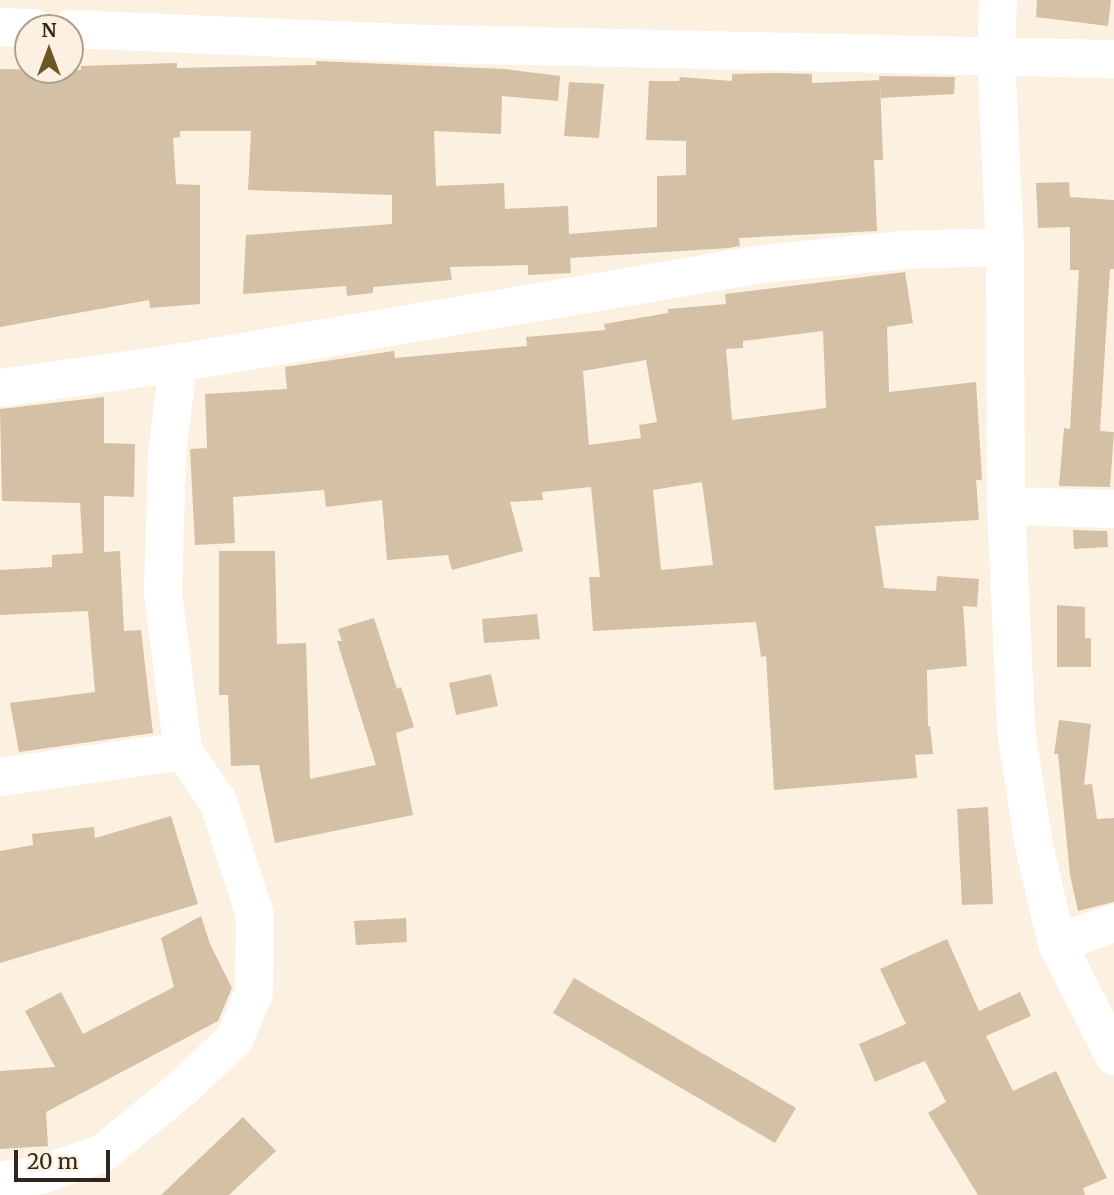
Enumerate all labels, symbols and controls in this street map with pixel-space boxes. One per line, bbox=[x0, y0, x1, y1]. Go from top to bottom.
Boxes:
north arrow bbox=[14, 14, 84, 84]
text: N bbox=[41, 18, 57, 42]
scale bar bbox=[18, 1136, 114, 1180]
text: 20 m bbox=[27, 1148, 78, 1175]

